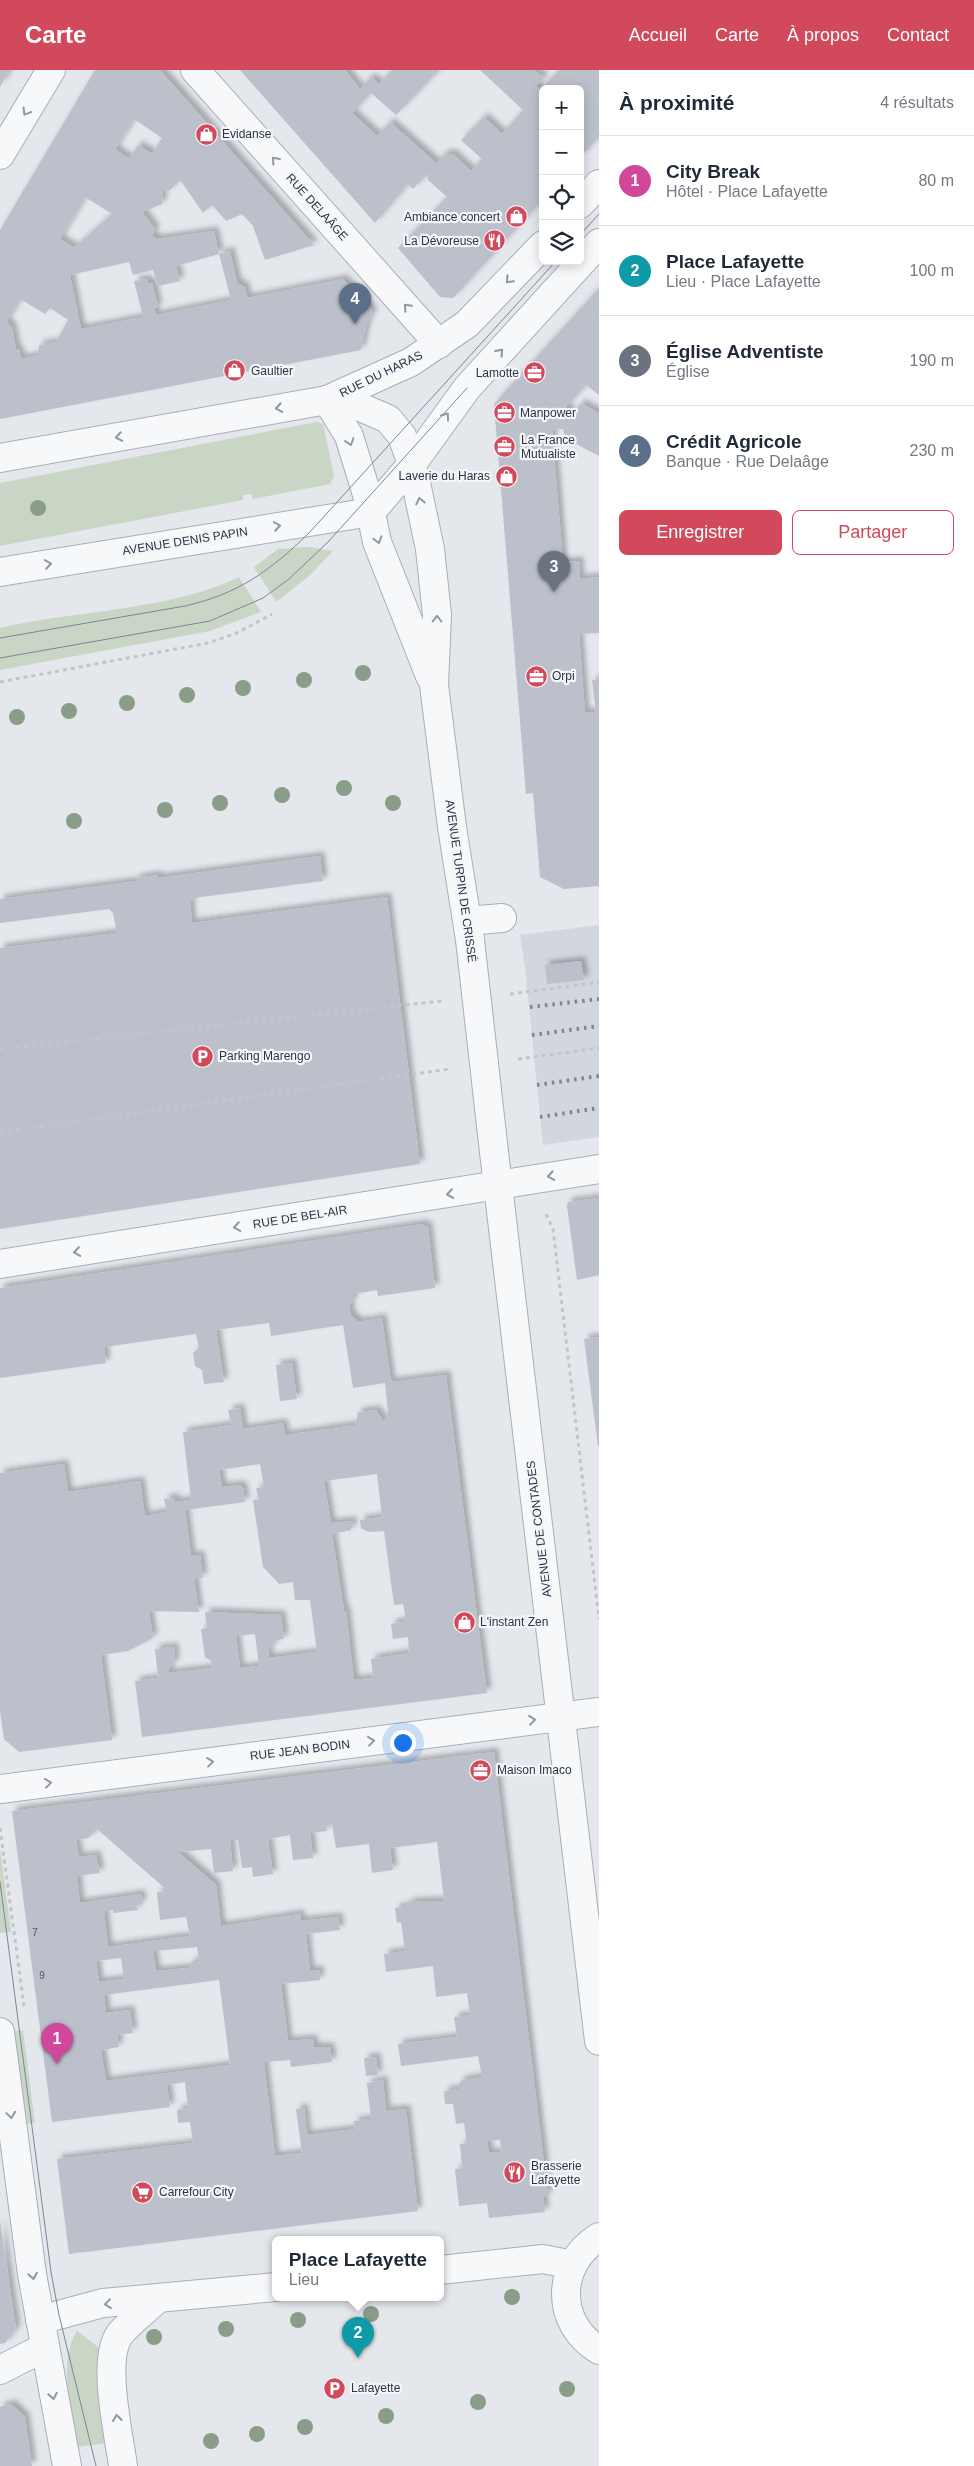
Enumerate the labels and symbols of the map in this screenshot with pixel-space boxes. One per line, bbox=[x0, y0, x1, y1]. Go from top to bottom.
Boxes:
one-way arrow bbox=[23, 106, 33, 115]
shop icon: Evidanse bbox=[194, 122, 218, 146]
place label: Evidanse bbox=[222, 127, 272, 141]
one-way arrow bbox=[272, 156, 281, 165]
street label: RUE DELAÂGE bbox=[283, 170, 352, 243]
shop icon: Ambiance concert bbox=[504, 205, 528, 229]
place label: Ambiance concert bbox=[404, 210, 501, 224]
restaurant icon: La Dévoreuse bbox=[483, 229, 507, 253]
place label: La Dévoreuse bbox=[404, 234, 479, 248]
one-way arrow bbox=[506, 274, 515, 283]
pin: 4 bbox=[339, 283, 371, 324]
one-way arrow bbox=[404, 303, 413, 312]
street label: RUE DU HARAS bbox=[337, 348, 425, 400]
one-way arrow bbox=[494, 348, 503, 357]
shop icon: Gaultier bbox=[223, 359, 247, 383]
office icon: Lamotte bbox=[523, 361, 547, 385]
place label: Gaultier bbox=[251, 364, 293, 378]
place label: Lamotte bbox=[476, 366, 519, 380]
office icon: Manpower bbox=[492, 401, 516, 425]
one-way arrow bbox=[275, 403, 283, 413]
place label: Manpower bbox=[520, 406, 576, 420]
one-way arrow bbox=[441, 413, 449, 422]
one-way arrow bbox=[115, 431, 123, 441]
place label: La France Mutualiste bbox=[521, 433, 576, 461]
office icon: La France Mutualiste bbox=[493, 435, 517, 459]
one-way arrow bbox=[345, 437, 355, 446]
shop icon: Laverie du Haras bbox=[494, 464, 518, 488]
place label: Laverie du Haras bbox=[399, 469, 490, 483]
one-way arrow bbox=[415, 497, 426, 506]
one-way arrow bbox=[273, 522, 282, 532]
street label: AVENUE DENIS PAPIN bbox=[121, 524, 249, 558]
one-way arrow bbox=[372, 536, 382, 544]
pin: 3 bbox=[538, 551, 570, 592]
one-way arrow bbox=[44, 560, 52, 570]
one-way arrow bbox=[432, 614, 442, 622]
office icon: Orpi bbox=[524, 664, 548, 688]
place label: Orpi bbox=[552, 669, 575, 683]
street label: AVENUE TURPIN DE CRISSÉ bbox=[443, 799, 480, 963]
parking icon: Parking Marengo bbox=[191, 1044, 215, 1068]
place label: Parking Marengo bbox=[219, 1049, 311, 1063]
one-way arrow bbox=[546, 1171, 555, 1181]
one-way arrow bbox=[445, 1188, 454, 1198]
street label: RUE DE BEL-AIR bbox=[252, 1203, 349, 1231]
one-way arrow bbox=[233, 1221, 242, 1231]
one-way arrow bbox=[72, 1246, 81, 1256]
street label: AVENUE DE CONTADES bbox=[524, 1460, 554, 1598]
shop icon: L'instant Zen bbox=[452, 1610, 476, 1634]
place label: L'instant Zen bbox=[480, 1615, 548, 1629]
one-way arrow bbox=[528, 1715, 536, 1726]
your location bbox=[390, 1730, 416, 1756]
one-way arrow bbox=[367, 1736, 375, 1747]
street label: RUE JEAN BODIN bbox=[249, 1737, 351, 1763]
one-way arrow bbox=[206, 1757, 214, 1768]
office icon: Maison Imaco bbox=[469, 1758, 493, 1782]
place label: Maison Imaco bbox=[497, 1763, 572, 1777]
one-way arrow bbox=[45, 1778, 53, 1789]
house number: 7 bbox=[32, 1927, 38, 1938]
house number: 9 bbox=[39, 1970, 45, 1981]
pin: 1 bbox=[41, 2023, 73, 2064]
one-way arrow bbox=[5, 2112, 16, 2120]
place label: Brasserie Lafayette bbox=[531, 2159, 582, 2187]
restaurant icon: Brasserie Lafayette bbox=[503, 2161, 527, 2185]
supermarket icon: Carrefour City bbox=[131, 2180, 155, 2204]
place label: Carrefour City bbox=[159, 2185, 234, 2199]
one-way arrow bbox=[27, 2272, 37, 2281]
one-way arrow bbox=[103, 2298, 111, 2309]
pin: 2 bbox=[342, 2317, 374, 2358]
parking icon: Lafayette bbox=[323, 2376, 347, 2400]
place label: Lafayette bbox=[351, 2381, 401, 2395]
one-way arrow bbox=[47, 2391, 57, 2400]
one-way arrow bbox=[112, 2413, 123, 2421]

